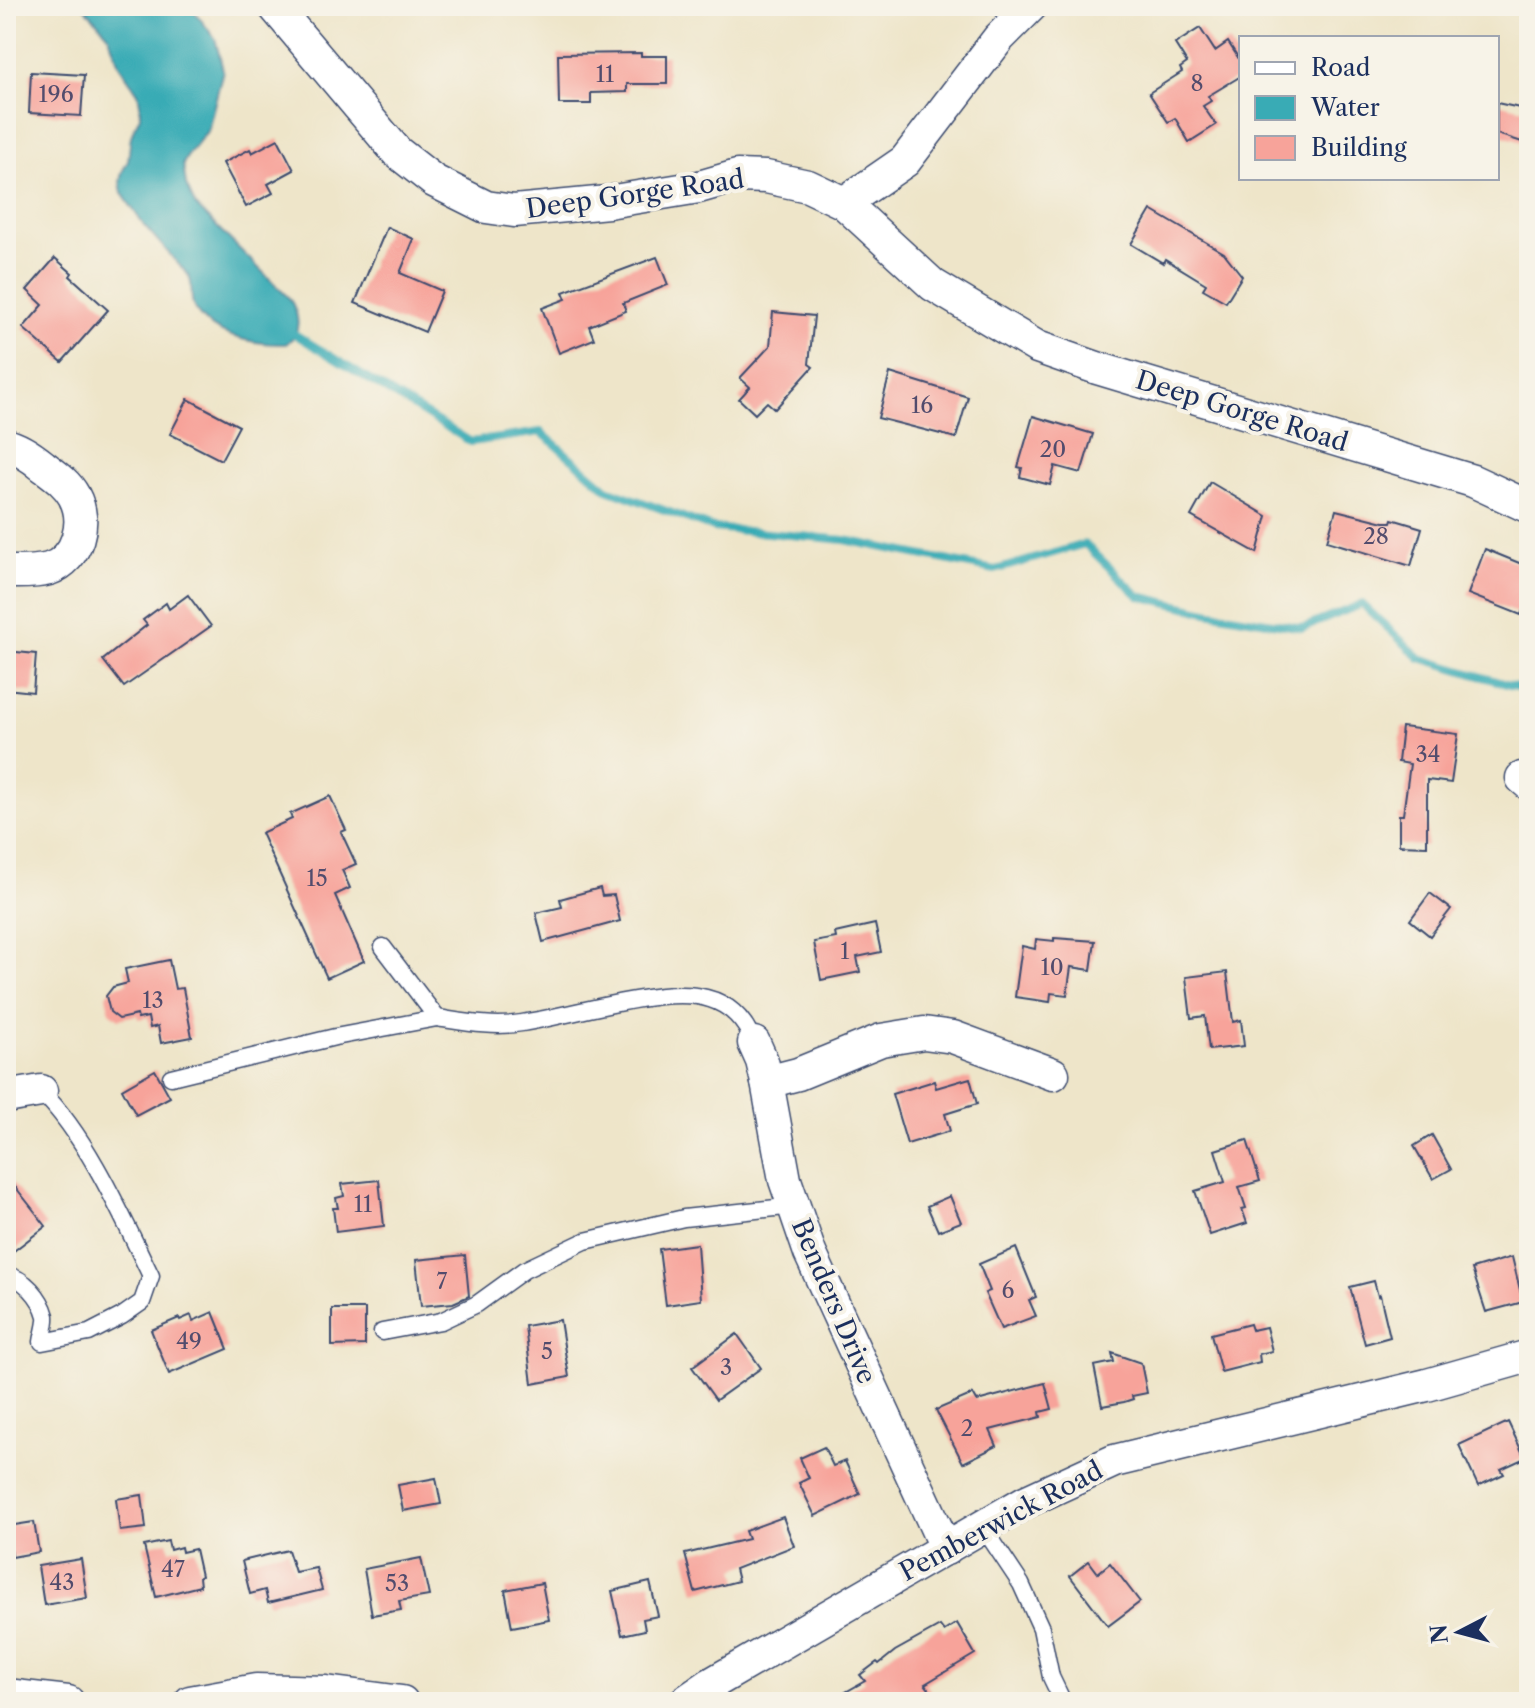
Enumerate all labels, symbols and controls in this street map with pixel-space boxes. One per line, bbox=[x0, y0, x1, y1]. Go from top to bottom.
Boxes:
legend bbox=[1239, 36, 1499, 180]
text: Road bbox=[1311, 53, 1371, 82]
house number: 11 bbox=[596, 61, 614, 88]
house number: 8 bbox=[1190, 70, 1204, 97]
house number: 196 bbox=[38, 81, 74, 108]
text: Water bbox=[1310, 93, 1380, 122]
text: Building bbox=[1311, 133, 1407, 162]
street label: Deep Gorge Road bbox=[524, 163, 746, 225]
street label: Deep Gorge Road bbox=[1132, 364, 1352, 459]
house number: 16 bbox=[911, 392, 933, 419]
house number: 20 bbox=[1040, 436, 1066, 463]
house number: 28 bbox=[1363, 523, 1389, 550]
house number: 34 bbox=[1416, 741, 1440, 768]
house number: 15 bbox=[306, 865, 328, 892]
house number: 1 bbox=[840, 938, 850, 965]
house number: 10 bbox=[1040, 954, 1064, 981]
house number: 13 bbox=[142, 987, 164, 1014]
house number: 11 bbox=[354, 1191, 372, 1218]
street label: Benders Drive bbox=[785, 1214, 883, 1388]
house number: 7 bbox=[437, 1268, 448, 1295]
house number: 6 bbox=[1002, 1277, 1015, 1304]
house number: 49 bbox=[176, 1328, 202, 1355]
house number: 5 bbox=[541, 1338, 553, 1365]
house number: 3 bbox=[720, 1354, 732, 1381]
house number: 2 bbox=[961, 1415, 973, 1442]
street label: Pemberwick Road bbox=[894, 1454, 1108, 1588]
house number: 47 bbox=[161, 1556, 185, 1583]
house number: 43 bbox=[50, 1569, 74, 1596]
house number: 53 bbox=[385, 1570, 409, 1597]
north arrow bbox=[1419, 1592, 1499, 1672]
text: N bbox=[1425, 1623, 1454, 1645]

